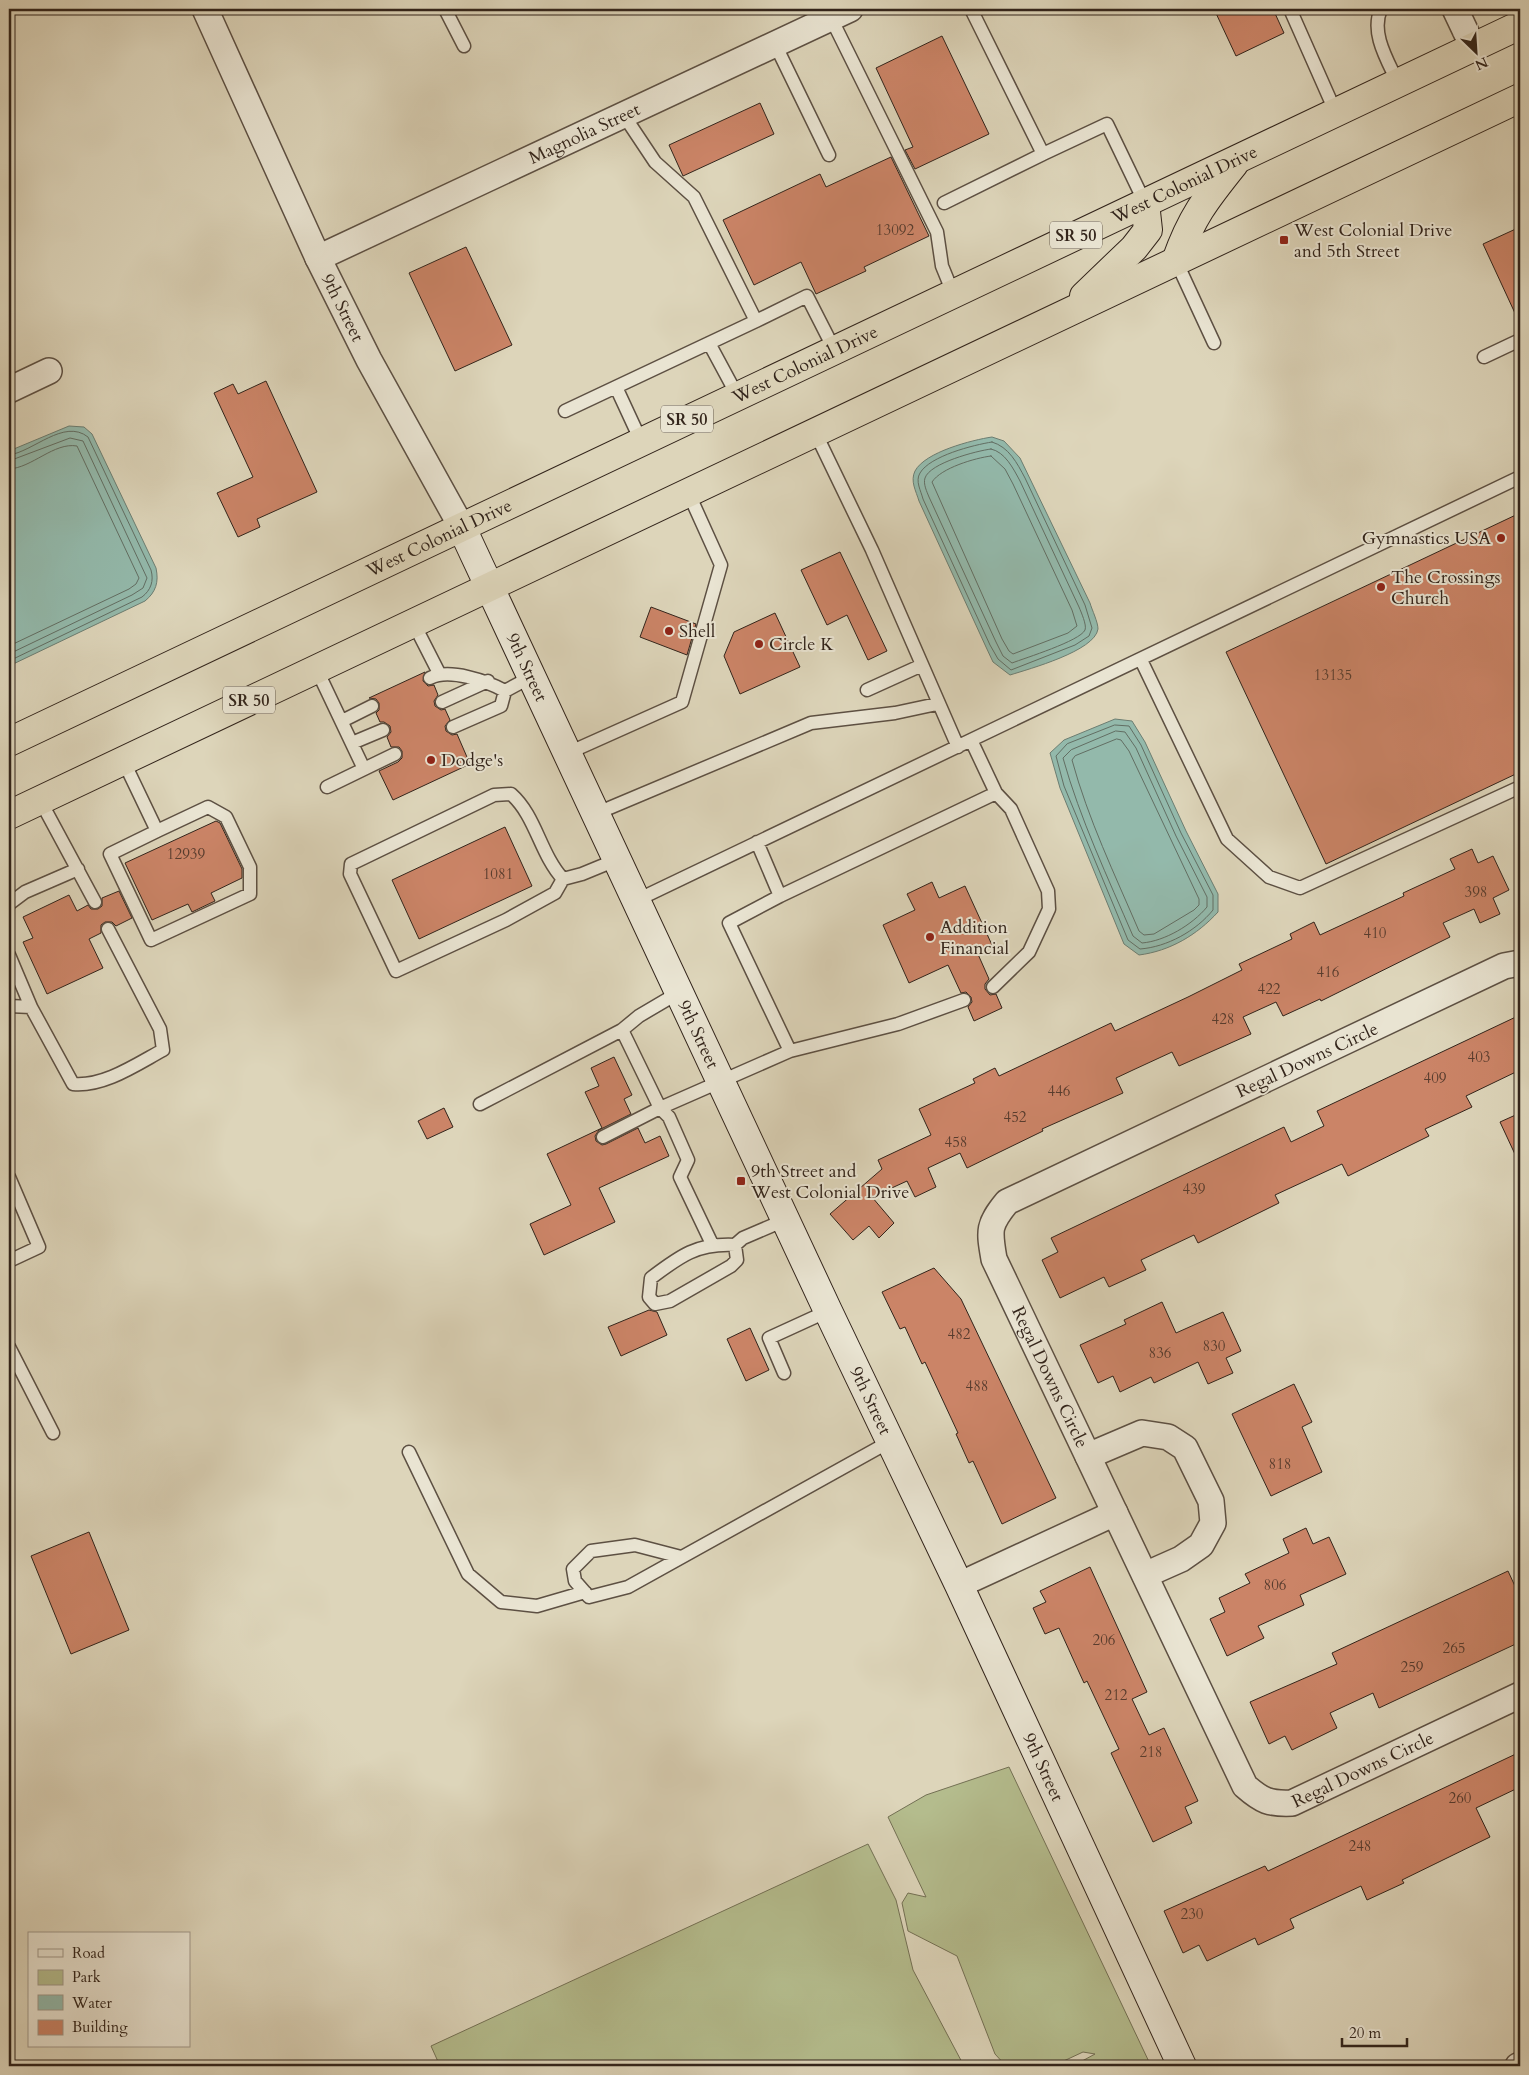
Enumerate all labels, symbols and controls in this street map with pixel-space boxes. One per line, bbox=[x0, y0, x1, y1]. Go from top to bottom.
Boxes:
north arrow bbox=[1452, 28, 1502, 78]
text: N bbox=[1472, 52, 1491, 75]
street label: Magnolia Street bbox=[525, 97, 645, 171]
street label: West Colonial Drive bbox=[1107, 139, 1262, 230]
place label: West Colonial Drive and 5th Street bbox=[1293, 218, 1452, 264]
house number: 13092 bbox=[876, 220, 915, 240]
road number: SR 50 bbox=[1050, 222, 1102, 248]
marker: West Colonial Drive and 5th Street bbox=[1278, 234, 1290, 246]
street label: 9th Street bbox=[315, 270, 370, 346]
street label: West Colonial Drive bbox=[727, 319, 882, 410]
road number: SR 50 bbox=[661, 406, 713, 432]
street label: West Colonial Drive bbox=[361, 493, 516, 584]
place label: Gymnastics USA bbox=[1362, 526, 1491, 551]
marker: Gymnastics USA bbox=[1495, 532, 1507, 544]
place label: The Crossings Church bbox=[1391, 565, 1501, 611]
marker: The Crossings Church bbox=[1375, 581, 1387, 593]
place label: Shell bbox=[679, 619, 716, 644]
marker: Shell bbox=[663, 625, 675, 637]
street label: 9th Street bbox=[500, 629, 554, 706]
place label: Circle K bbox=[769, 632, 834, 657]
marker: Circle K bbox=[753, 638, 765, 650]
house number: 13135 bbox=[1314, 665, 1352, 685]
road number: SR 50 bbox=[223, 686, 275, 714]
place label: Dodge's bbox=[441, 748, 503, 773]
marker: Dodge's bbox=[425, 754, 437, 766]
house number: 12939 bbox=[167, 844, 206, 864]
house number: 1081 bbox=[483, 864, 513, 884]
house number: 398 bbox=[1464, 882, 1488, 902]
place label: Addition Financial bbox=[940, 915, 1010, 961]
house number: 410 bbox=[1363, 923, 1387, 943]
marker: Addition Financial bbox=[924, 931, 936, 943]
house number: 416 bbox=[1316, 962, 1340, 982]
house number: 422 bbox=[1257, 979, 1281, 999]
street label: 9th Street bbox=[671, 996, 725, 1073]
house number: 428 bbox=[1211, 1009, 1235, 1029]
street label: Regal Downs Circle bbox=[1232, 1017, 1382, 1104]
house number: 403 bbox=[1467, 1047, 1491, 1067]
house number: 409 bbox=[1423, 1068, 1447, 1088]
house number: 446 bbox=[1047, 1081, 1071, 1101]
house number: 452 bbox=[1003, 1107, 1027, 1127]
house number: 458 bbox=[944, 1132, 968, 1152]
place label: 9th Street and West Colonial Drive bbox=[750, 1159, 909, 1205]
marker: 9th Street and West Colonial Drive bbox=[735, 1175, 747, 1187]
house number: 439 bbox=[1182, 1179, 1206, 1199]
street label: Regal Downs Circle bbox=[1005, 1302, 1094, 1452]
house number: 482 bbox=[947, 1324, 971, 1344]
house number: 830 bbox=[1202, 1336, 1226, 1356]
house number: 836 bbox=[1148, 1343, 1172, 1363]
street label: 9th Street bbox=[843, 1363, 898, 1440]
house number: 488 bbox=[965, 1376, 989, 1396]
house number: 818 bbox=[1268, 1454, 1292, 1474]
house number: 806 bbox=[1263, 1575, 1287, 1595]
house number: 206 bbox=[1092, 1630, 1116, 1650]
house number: 265 bbox=[1442, 1638, 1466, 1658]
house number: 259 bbox=[1400, 1657, 1424, 1677]
house number: 212 bbox=[1104, 1685, 1128, 1705]
street label: Regal Downs Circle bbox=[1288, 1726, 1438, 1814]
street label: 9th Street bbox=[1016, 1729, 1070, 1806]
house number: 218 bbox=[1139, 1742, 1163, 1762]
house number: 260 bbox=[1448, 1788, 1472, 1808]
house number: 248 bbox=[1348, 1836, 1372, 1856]
house number: 230 bbox=[1180, 1904, 1204, 1924]
legend bbox=[28, 1932, 190, 2048]
text: Road bbox=[72, 1943, 105, 1963]
text: Park bbox=[72, 1967, 101, 1987]
text: Water bbox=[71, 1993, 113, 2013]
scale bar bbox=[1342, 2015, 1406, 2047]
text: Building bbox=[72, 2017, 128, 2037]
text: 20 m bbox=[1349, 2023, 1381, 2043]

